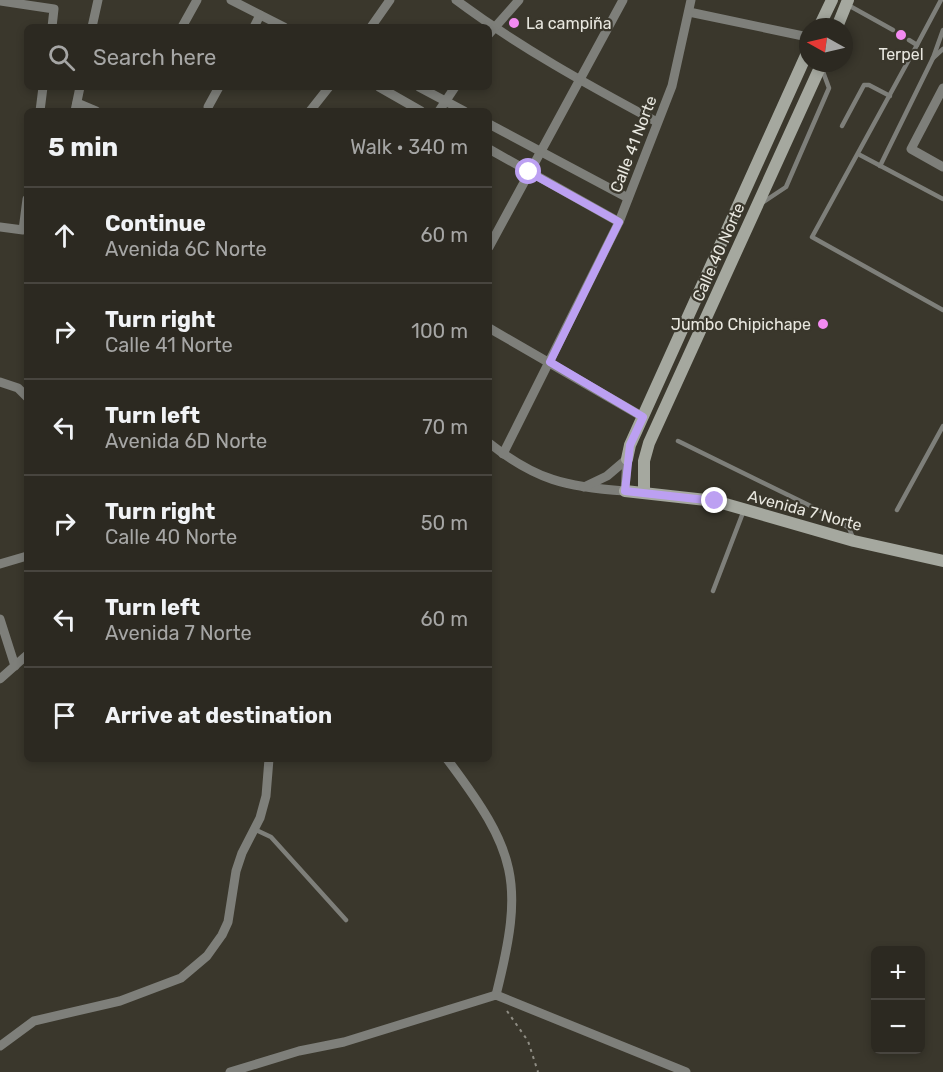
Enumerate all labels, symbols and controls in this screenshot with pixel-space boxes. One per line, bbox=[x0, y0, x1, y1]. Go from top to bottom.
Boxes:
place label: La campiña bbox=[526, 14, 612, 33]
marker: La campiña bbox=[507, 16, 521, 30]
north arrow bbox=[799, 18, 853, 72]
search box bbox=[24, 24, 492, 90]
marker: Terpel bbox=[894, 28, 908, 42]
icon: search bbox=[45, 41, 78, 74]
text: Search here bbox=[93, 44, 216, 71]
place label: Terpel bbox=[878, 45, 924, 64]
street label: Calle 41 Norte bbox=[606, 93, 661, 195]
text: 5 min bbox=[48, 132, 118, 163]
text: Walk · 340 m bbox=[350, 135, 468, 159]
route start bbox=[515, 158, 541, 184]
street label: Calle 40 Norte bbox=[688, 200, 749, 304]
text: Continue bbox=[105, 210, 206, 237]
icon: ahead bbox=[48, 219, 81, 252]
text: 60 m bbox=[421, 223, 468, 247]
text: Avenida 6C Norte bbox=[105, 237, 267, 261]
text: Turn right bbox=[105, 306, 215, 333]
icon: right bbox=[48, 315, 81, 348]
place label: Jumbo Chipichape bbox=[671, 315, 811, 334]
marker: Jumbo Chipichape bbox=[816, 317, 830, 331]
text: 100 m bbox=[411, 319, 468, 343]
text: Calle 41 Norte bbox=[105, 333, 233, 357]
text: Turn left bbox=[105, 402, 200, 429]
icon: left bbox=[48, 411, 81, 444]
text: 70 m bbox=[422, 415, 468, 439]
text: Avenida 6D Norte bbox=[105, 429, 267, 453]
street label: Avenida 7 Norte bbox=[746, 486, 864, 535]
route end bbox=[701, 487, 727, 513]
text: Turn right bbox=[105, 498, 215, 525]
icon: right bbox=[48, 507, 81, 540]
text: 50 m bbox=[421, 511, 468, 535]
text: Calle 40 Norte bbox=[105, 525, 237, 549]
text: Turn left bbox=[105, 594, 200, 621]
icon: left bbox=[48, 603, 81, 636]
text: 60 m bbox=[421, 607, 468, 631]
text: Avenida 7 Norte bbox=[105, 621, 252, 645]
icon: arrive bbox=[48, 699, 81, 732]
text: Arrive at destination bbox=[105, 702, 332, 729]
map controls bbox=[871, 946, 925, 1054]
button: + bbox=[871, 946, 925, 1000]
button: − bbox=[871, 1000, 925, 1054]

